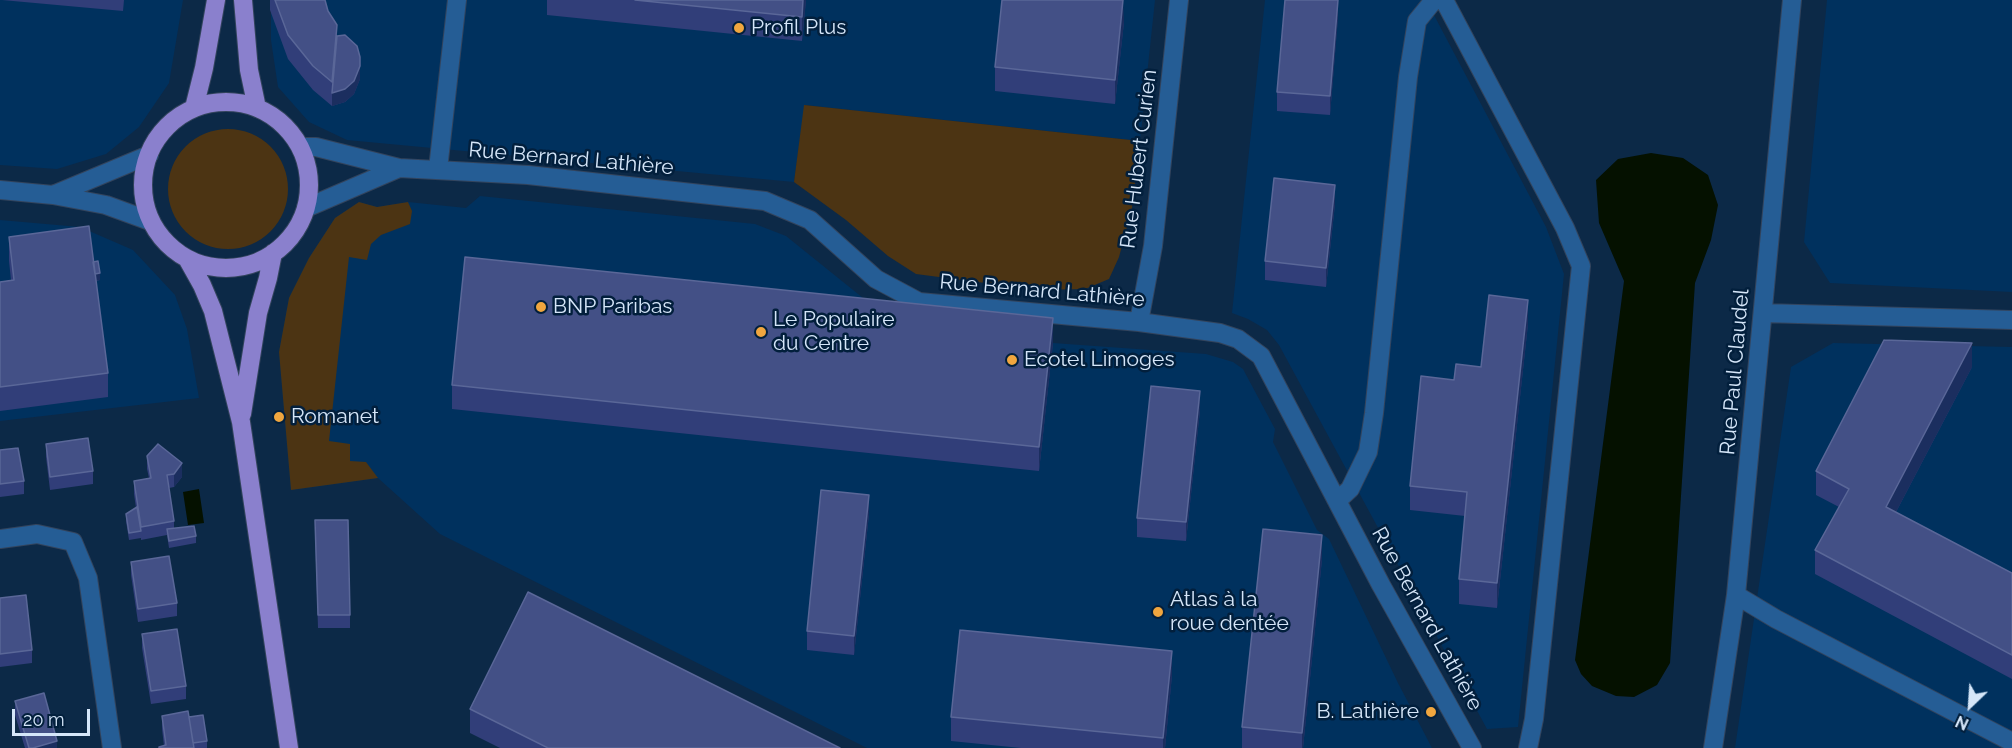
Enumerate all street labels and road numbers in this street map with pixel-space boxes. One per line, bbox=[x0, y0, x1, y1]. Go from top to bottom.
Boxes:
street label: Rue Hubert Curien bbox=[1116, 68, 1162, 250]
street label: Rue Bernard Lathière bbox=[467, 137, 675, 181]
street label: Rue Bernard Lathière bbox=[938, 269, 1146, 313]
street label: Rue Paul Claudel bbox=[1715, 288, 1755, 456]
street label: Rue Bernard Lathière bbox=[1366, 523, 1488, 715]

